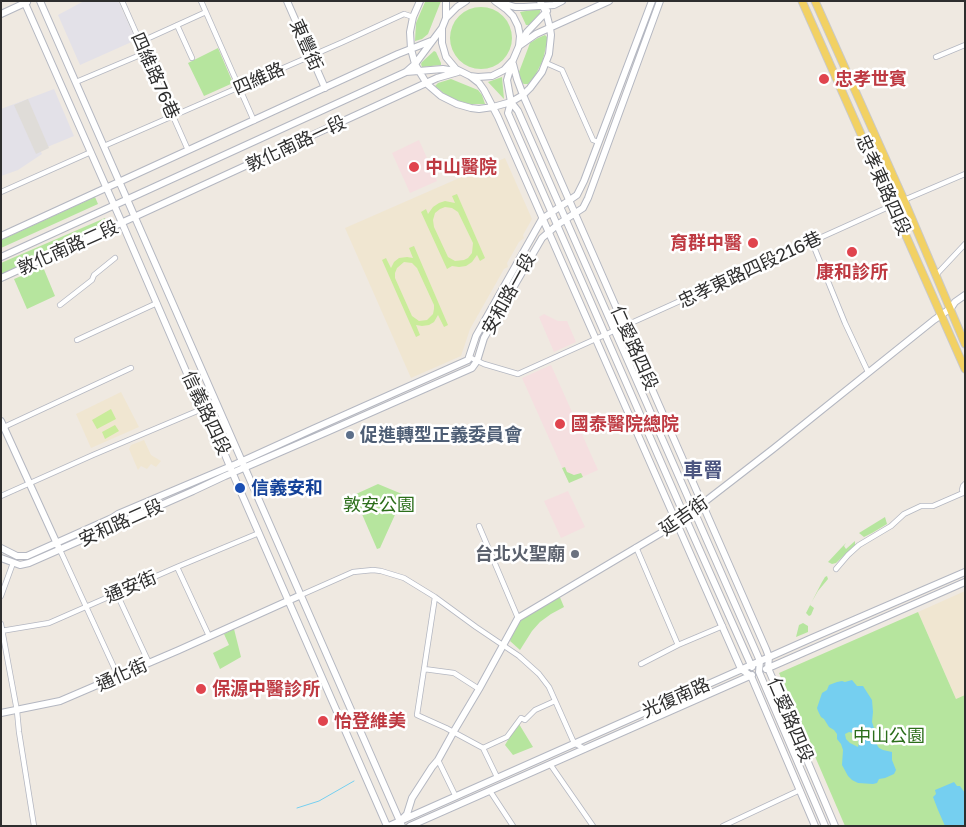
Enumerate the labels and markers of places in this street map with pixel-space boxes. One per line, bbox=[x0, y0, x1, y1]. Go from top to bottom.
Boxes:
place label: 忠孝世賓 bbox=[835, 68, 907, 90]
marker: 忠孝世賓 bbox=[817, 72, 831, 86]
place label: 中山醫院 bbox=[425, 156, 497, 178]
marker: 中山醫院 bbox=[407, 160, 421, 174]
place label: 育群中醫 bbox=[670, 232, 742, 254]
marker: 育群中醫 bbox=[746, 236, 760, 250]
marker: 康和診所 bbox=[845, 245, 859, 259]
place label: 康和診所 bbox=[816, 261, 888, 283]
place label: 國泰醫院總院 bbox=[571, 413, 679, 435]
marker: 國泰醫院總院 bbox=[553, 417, 567, 431]
place label: 促進轉型正義委員會 bbox=[360, 424, 522, 446]
marker: 促進轉型正義委員會 bbox=[344, 429, 356, 441]
place label: 信義安和 bbox=[251, 477, 323, 499]
marker: 信義安和 bbox=[233, 481, 247, 495]
place label: 台北火聖廟 bbox=[475, 543, 565, 565]
marker: 台北火聖廟 bbox=[569, 548, 581, 560]
place label: 保源中醫診所 bbox=[212, 678, 320, 700]
marker: 保源中醫診所 bbox=[194, 682, 208, 696]
place label: 怡登維美 bbox=[334, 710, 406, 732]
marker: 怡登維美 bbox=[316, 714, 330, 728]

